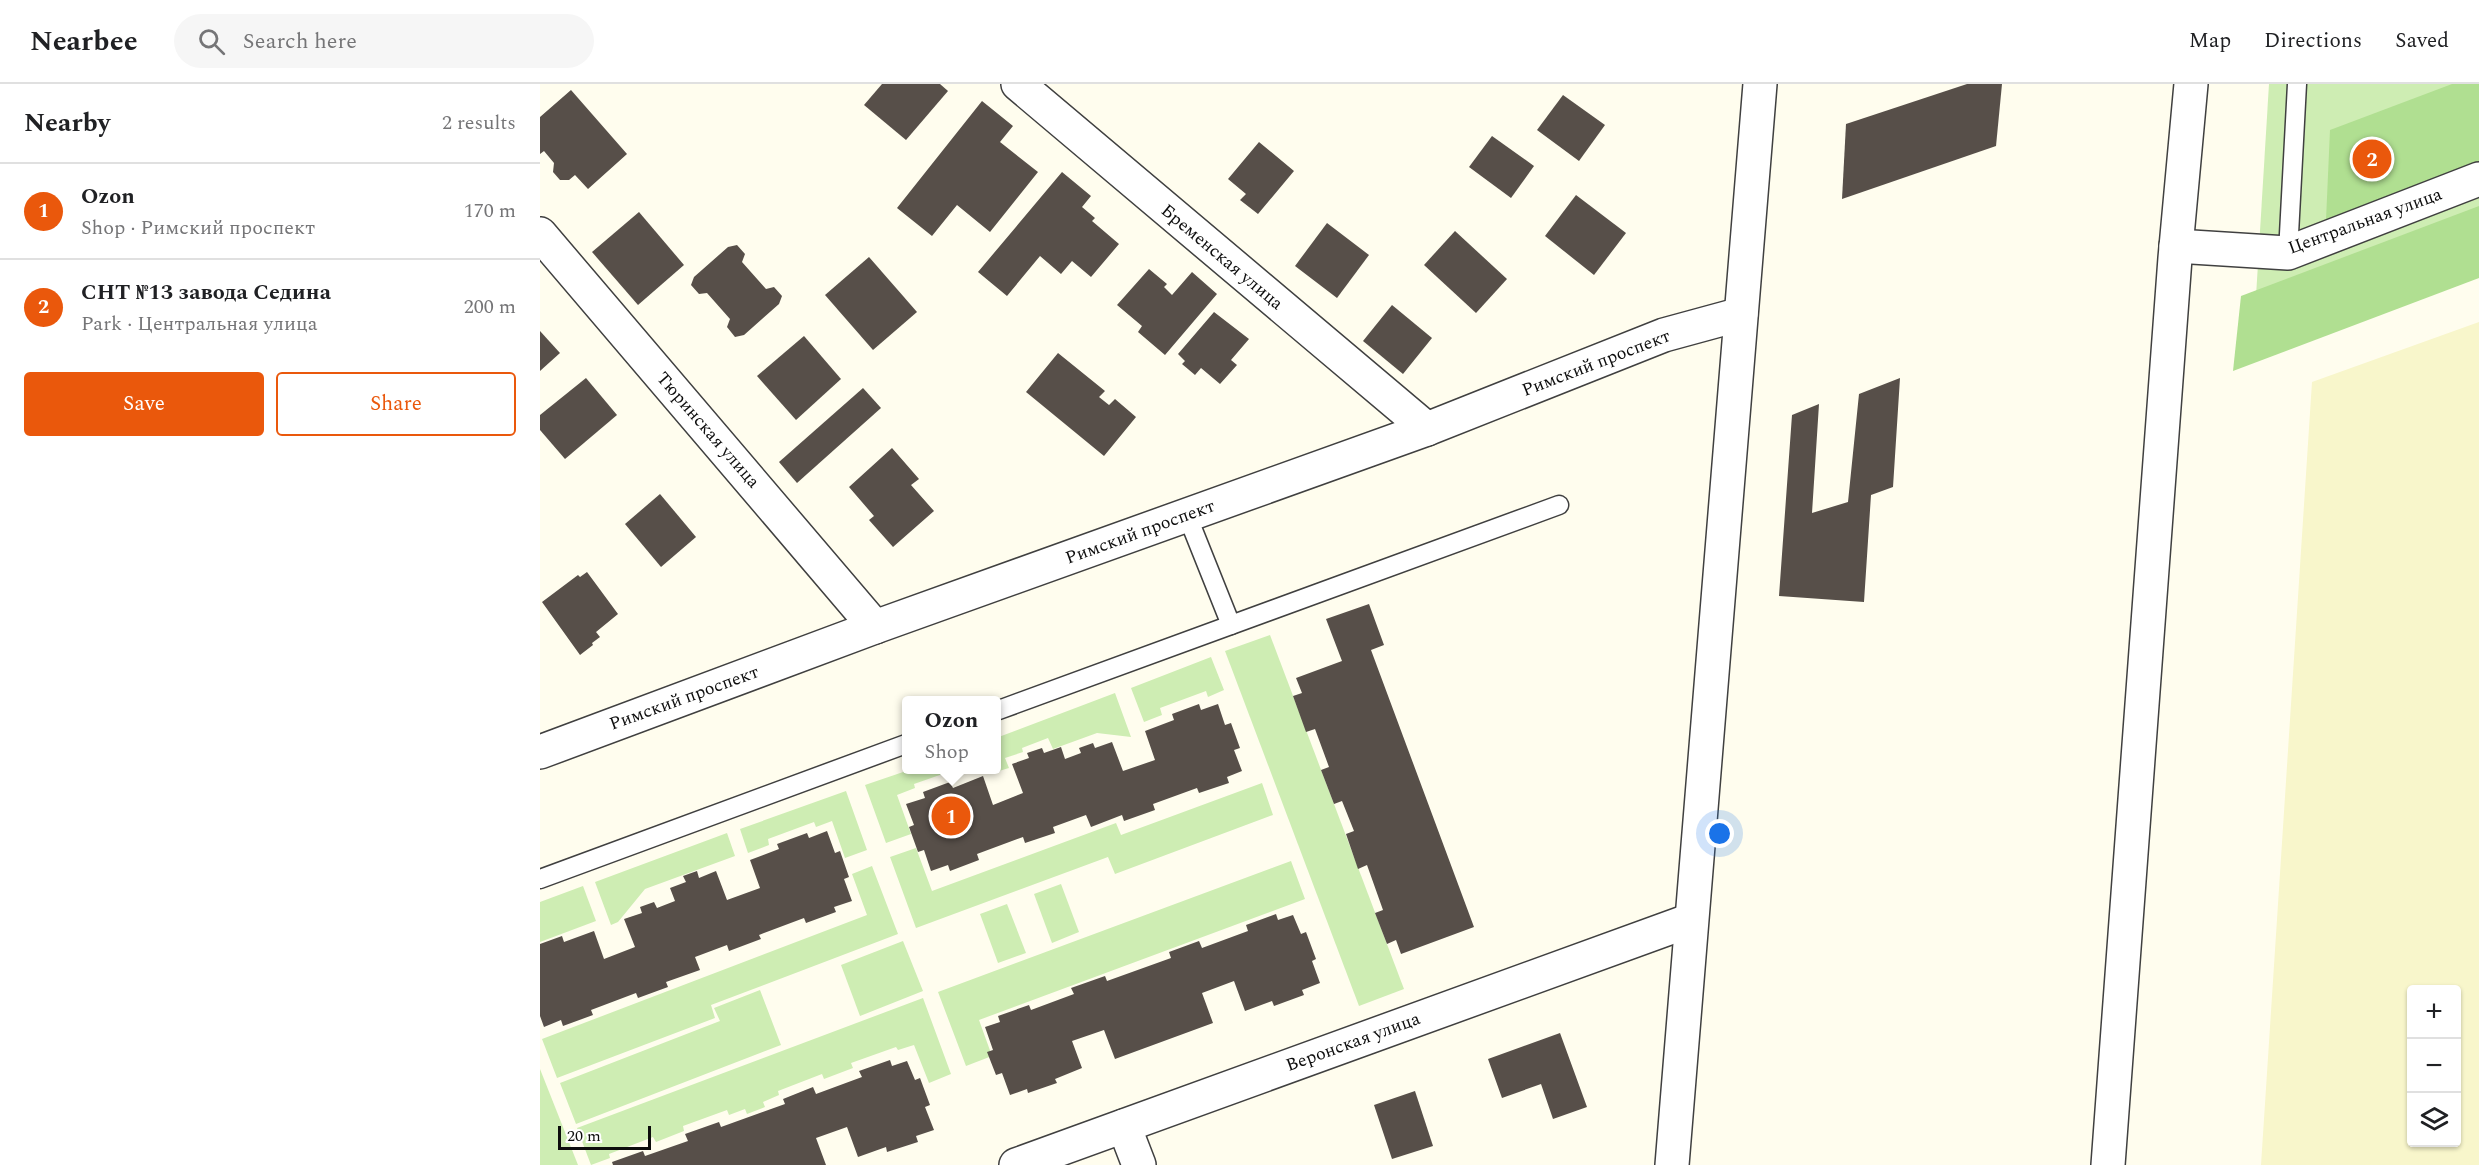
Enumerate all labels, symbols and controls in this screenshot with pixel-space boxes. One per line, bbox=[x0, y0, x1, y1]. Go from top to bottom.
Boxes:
search box bbox=[174, 14, 594, 68]
text: Nearbee bbox=[30, 20, 138, 63]
icon: search bbox=[195, 25, 228, 58]
text: Search here bbox=[243, 25, 357, 58]
text: Map bbox=[2189, 25, 2231, 57]
text: Directions bbox=[2264, 25, 2362, 57]
text: Saved bbox=[2395, 25, 2449, 57]
text: Nearby bbox=[24, 103, 110, 143]
text: 2 results bbox=[442, 108, 516, 138]
pin: 2 bbox=[2352, 136, 2392, 182]
text: Ozon bbox=[81, 180, 135, 213]
street label: Центральная улица bbox=[2284, 181, 2446, 261]
text: 1 bbox=[38, 196, 49, 226]
text: 170 m bbox=[464, 196, 516, 226]
street label: Бременская улица bbox=[1155, 198, 1289, 317]
text: Shop · Римский проспект bbox=[81, 213, 315, 243]
text: СНТ №13 завода Седина bbox=[81, 276, 331, 309]
text: 2 bbox=[38, 292, 49, 322]
text: 200 m bbox=[464, 292, 516, 322]
text: Park · Центральная улица bbox=[81, 309, 317, 339]
street label: Римский проспект bbox=[1518, 322, 1674, 404]
street label: Тюринская улица bbox=[650, 366, 766, 494]
button: Save bbox=[24, 372, 264, 436]
button: Share bbox=[276, 372, 516, 436]
street label: Римский проспект bbox=[1062, 492, 1219, 572]
street label: Римский проспект bbox=[606, 658, 763, 738]
popup bbox=[902, 696, 1001, 774]
text: Ozon bbox=[925, 704, 978, 737]
text: Shop bbox=[925, 737, 969, 767]
pin: 1 bbox=[932, 794, 970, 838]
your location bbox=[1705, 819, 1734, 848]
map controls bbox=[2407, 985, 2461, 1147]
button: + bbox=[2407, 985, 2461, 1039]
street label: Веронская улица bbox=[1282, 1005, 1424, 1079]
button: − bbox=[2407, 1039, 2461, 1093]
button: layers bbox=[2407, 1093, 2461, 1147]
scale bar bbox=[558, 1123, 651, 1150]
text: 20 m bbox=[567, 1124, 601, 1148]

